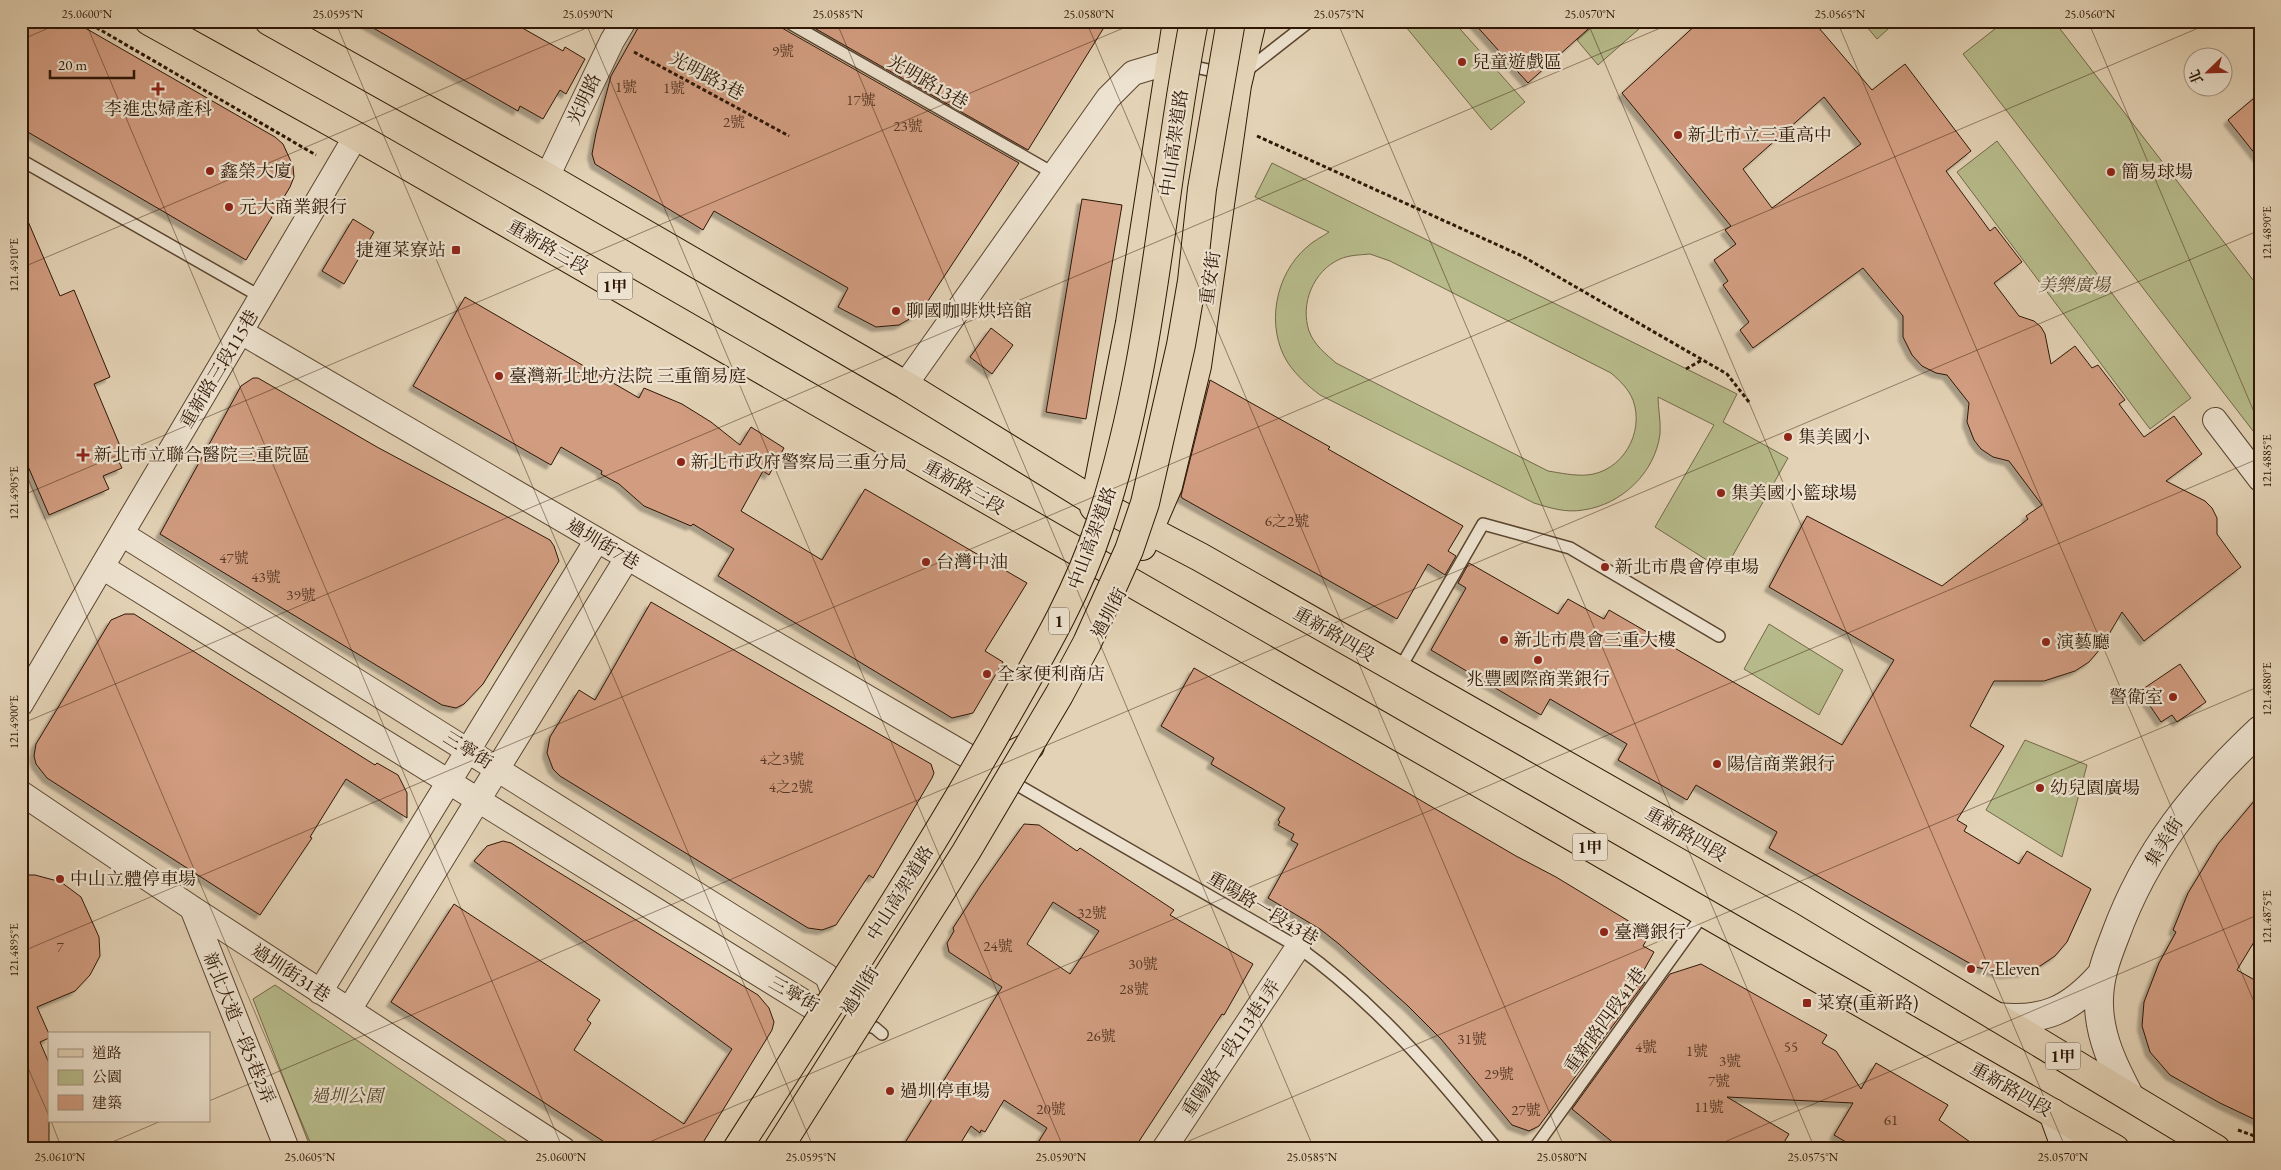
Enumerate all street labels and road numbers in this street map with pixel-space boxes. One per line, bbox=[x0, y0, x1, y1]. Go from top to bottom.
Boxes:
street label: 光明路3巷 bbox=[666, 46, 748, 105]
street label: 光明路13巷 bbox=[884, 49, 973, 114]
street label: 光明路 bbox=[562, 69, 605, 128]
street label: 中山高架道路 bbox=[1155, 88, 1192, 198]
street label: 重新路三段 bbox=[504, 214, 593, 279]
street label: 重安街 bbox=[1194, 250, 1225, 306]
road number: 1甲 bbox=[598, 272, 632, 300]
street label: 重新路三段115巷 bbox=[174, 305, 263, 432]
street label: 重新路三段 bbox=[920, 454, 1009, 519]
street label: 中山高架道路 bbox=[1062, 483, 1121, 593]
street label: 過圳街7巷 bbox=[563, 513, 644, 574]
street label: 過圳街 bbox=[1086, 584, 1131, 642]
street label: 重新路四段 bbox=[1290, 601, 1379, 666]
road number: 1 bbox=[1049, 608, 1069, 634]
street label: 三寧街 bbox=[439, 726, 497, 774]
street label: 重新路四段 bbox=[1642, 801, 1731, 866]
street label: 集美街 bbox=[2140, 813, 2188, 871]
road number: 1甲 bbox=[1572, 834, 1608, 860]
street label: 中山高架道路 bbox=[861, 841, 938, 945]
street label: 重陽路一段43巷 bbox=[1204, 865, 1323, 950]
street label: 過圳街31巷 bbox=[248, 939, 335, 1007]
street label: 新北大道一段5巷2弄 bbox=[199, 949, 280, 1107]
street label: 過圳街 bbox=[836, 962, 884, 1020]
street label: 重新路四段41巷 bbox=[1558, 962, 1651, 1077]
street label: 三寧街 bbox=[765, 970, 823, 1017]
street label: 重陽路一段113巷1弄 bbox=[1176, 975, 1285, 1121]
road number: 1甲 bbox=[2046, 1042, 2080, 1070]
street label: 重新路四段 bbox=[1967, 1056, 2056, 1121]

